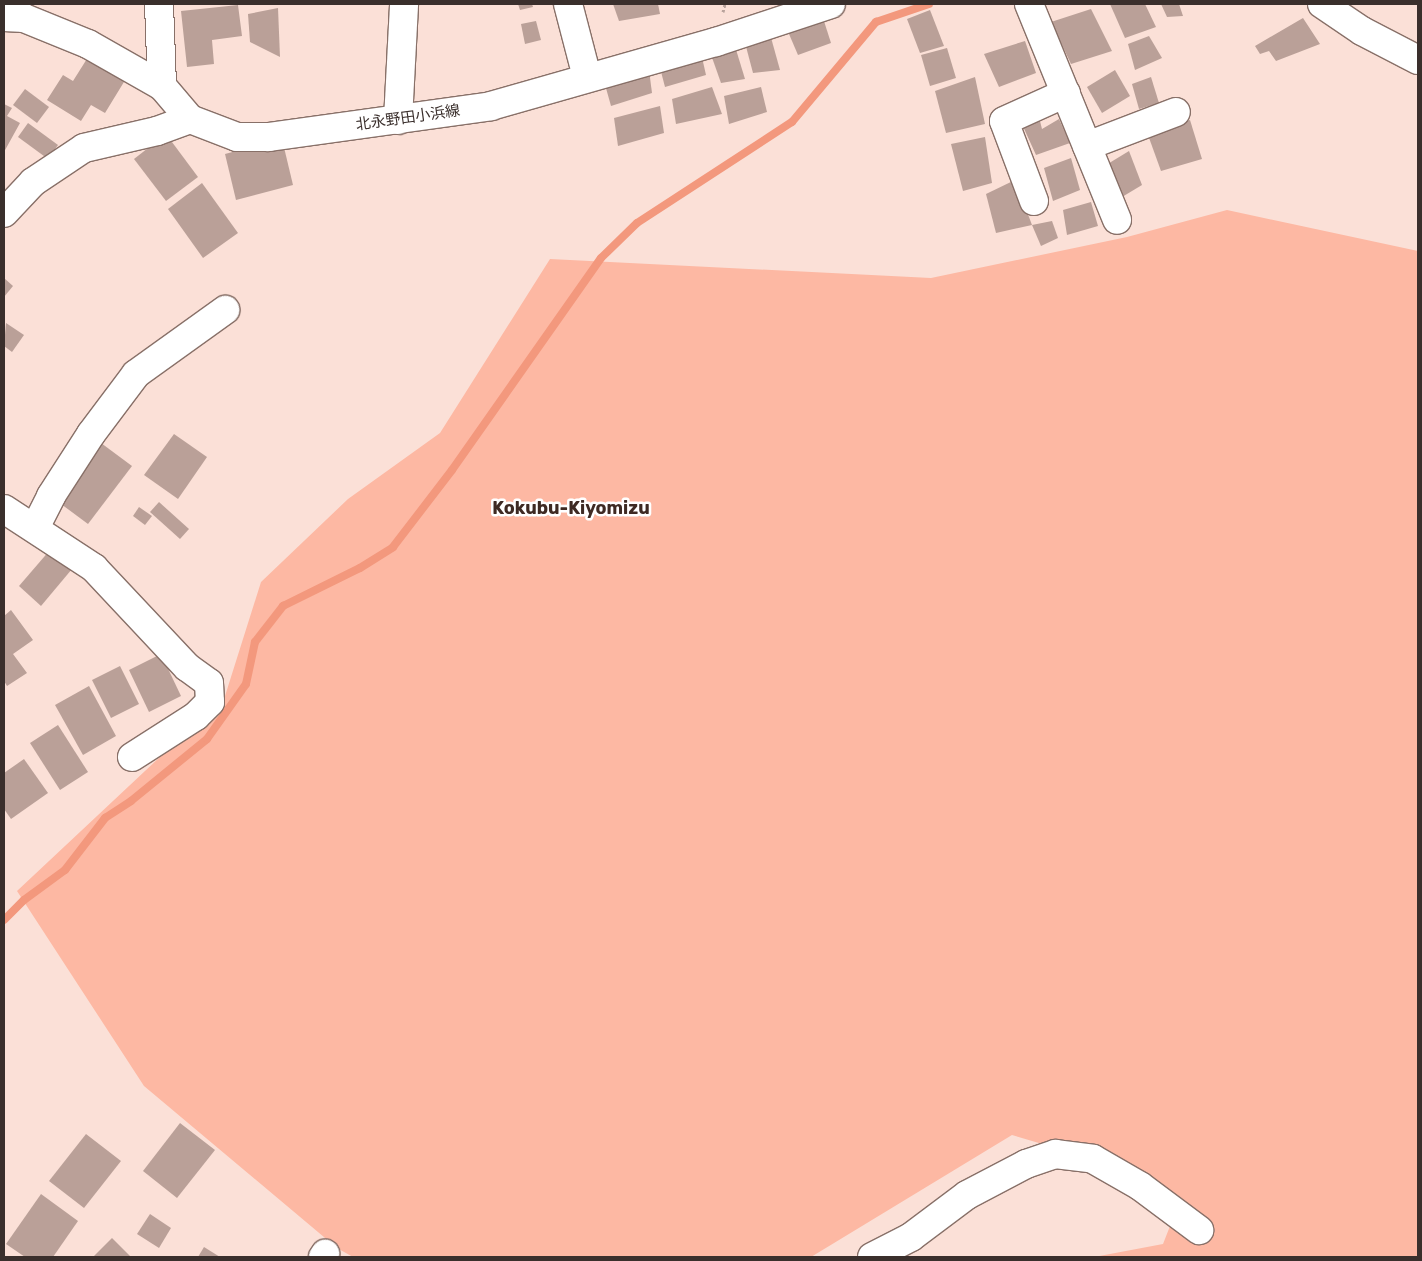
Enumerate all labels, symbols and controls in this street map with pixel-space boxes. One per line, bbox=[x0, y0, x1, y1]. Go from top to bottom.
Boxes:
street label: 北永野田小浜線 bbox=[355, 102, 461, 134]
district label: Kokubu-Kiyomizu bbox=[492, 497, 650, 519]

